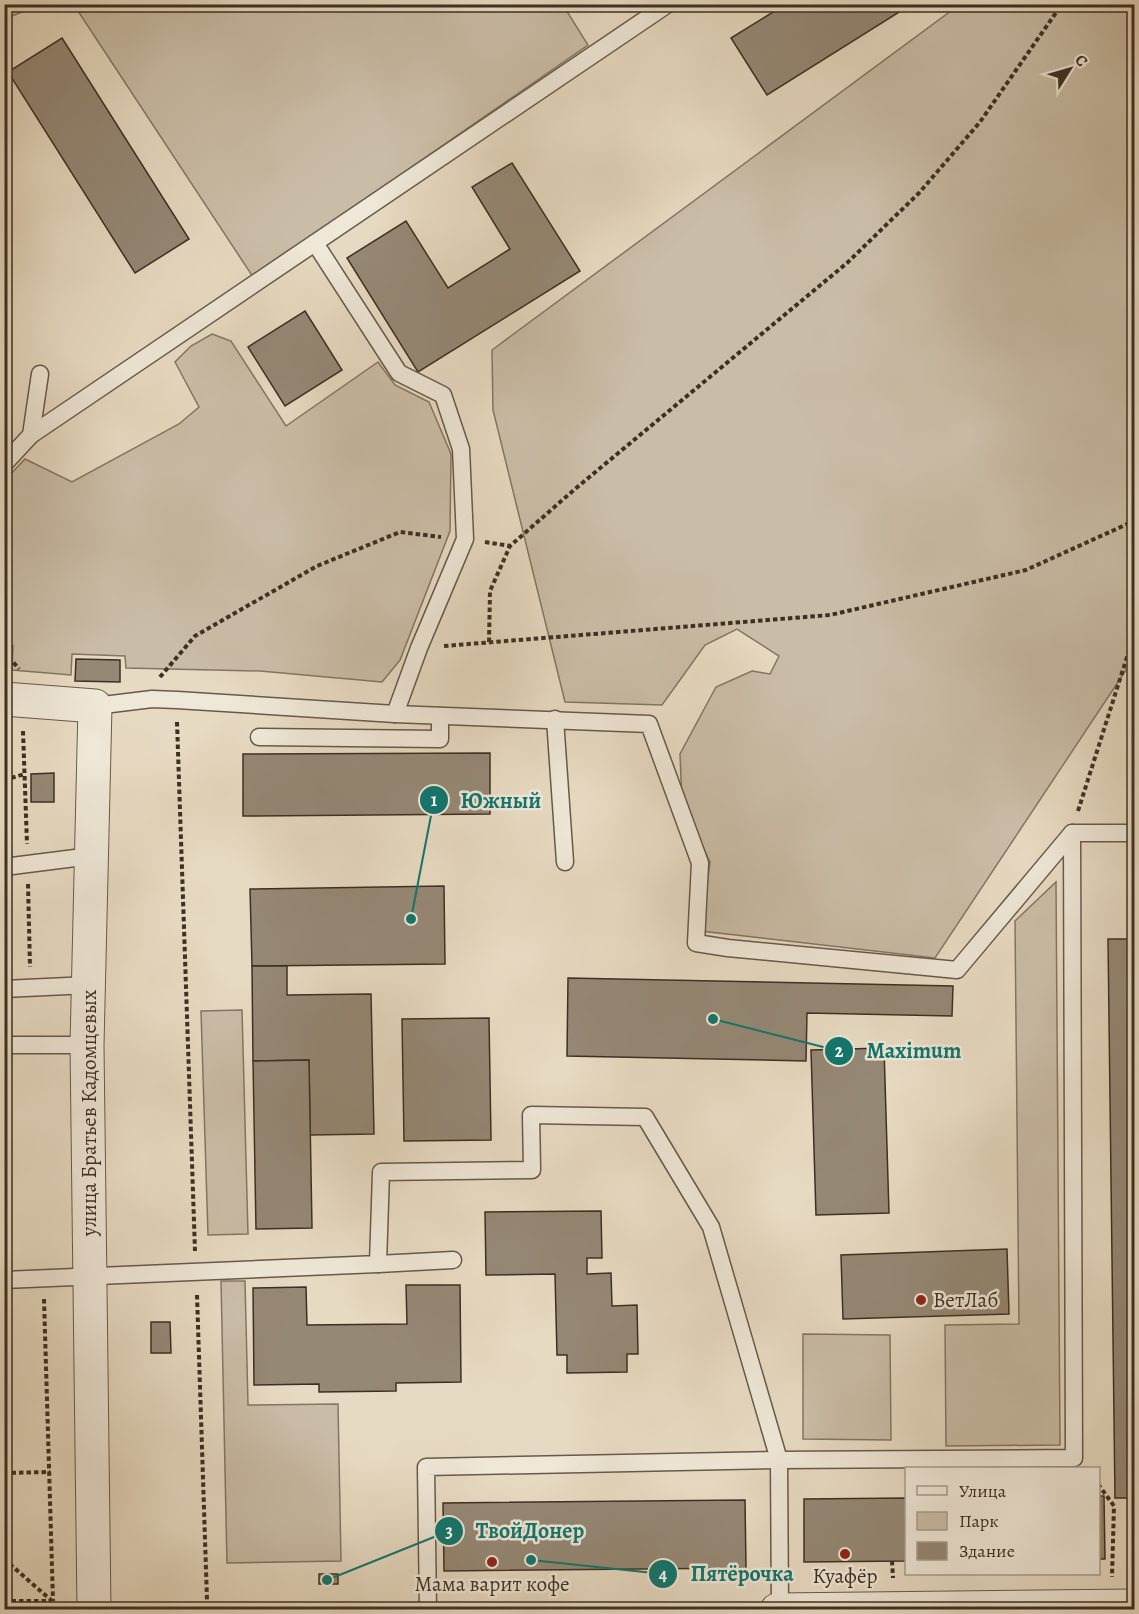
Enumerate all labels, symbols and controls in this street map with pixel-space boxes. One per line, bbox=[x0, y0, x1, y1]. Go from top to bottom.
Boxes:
north arrow bbox=[1040, 39, 1100, 99]
text: С bbox=[1069, 50, 1093, 71]
callout: Южный bbox=[419, 780, 554, 820]
text: Южный bbox=[461, 786, 541, 816]
text: 1 bbox=[431, 788, 438, 812]
street label: улица Братьев Кадомцевых bbox=[75, 989, 103, 1237]
callout: Maximum bbox=[824, 1031, 973, 1071]
text: Maximum bbox=[866, 1036, 962, 1066]
text: 2 bbox=[835, 1039, 844, 1063]
place label: ВетЛаб bbox=[933, 1286, 998, 1314]
marker: ВетЛаб bbox=[914, 1293, 928, 1307]
legend bbox=[905, 1467, 1100, 1575]
text: Улица bbox=[959, 1479, 1007, 1503]
text: Парк bbox=[959, 1509, 999, 1533]
callout: ТвойДонер bbox=[434, 1511, 596, 1551]
text: ТвойДонер bbox=[476, 1516, 584, 1546]
text: 3 bbox=[445, 1519, 453, 1543]
text: Здание bbox=[959, 1539, 1015, 1563]
marker: Куафёр bbox=[838, 1547, 852, 1561]
callout: Пятёрочка bbox=[648, 1554, 806, 1594]
marker: Мама варит кофе bbox=[485, 1555, 499, 1569]
text: Пятёрочка bbox=[690, 1559, 794, 1589]
text: 4 bbox=[659, 1562, 668, 1586]
place label: Куафёр bbox=[812, 1562, 878, 1590]
place label: Мама варит кофе bbox=[414, 1570, 570, 1598]

